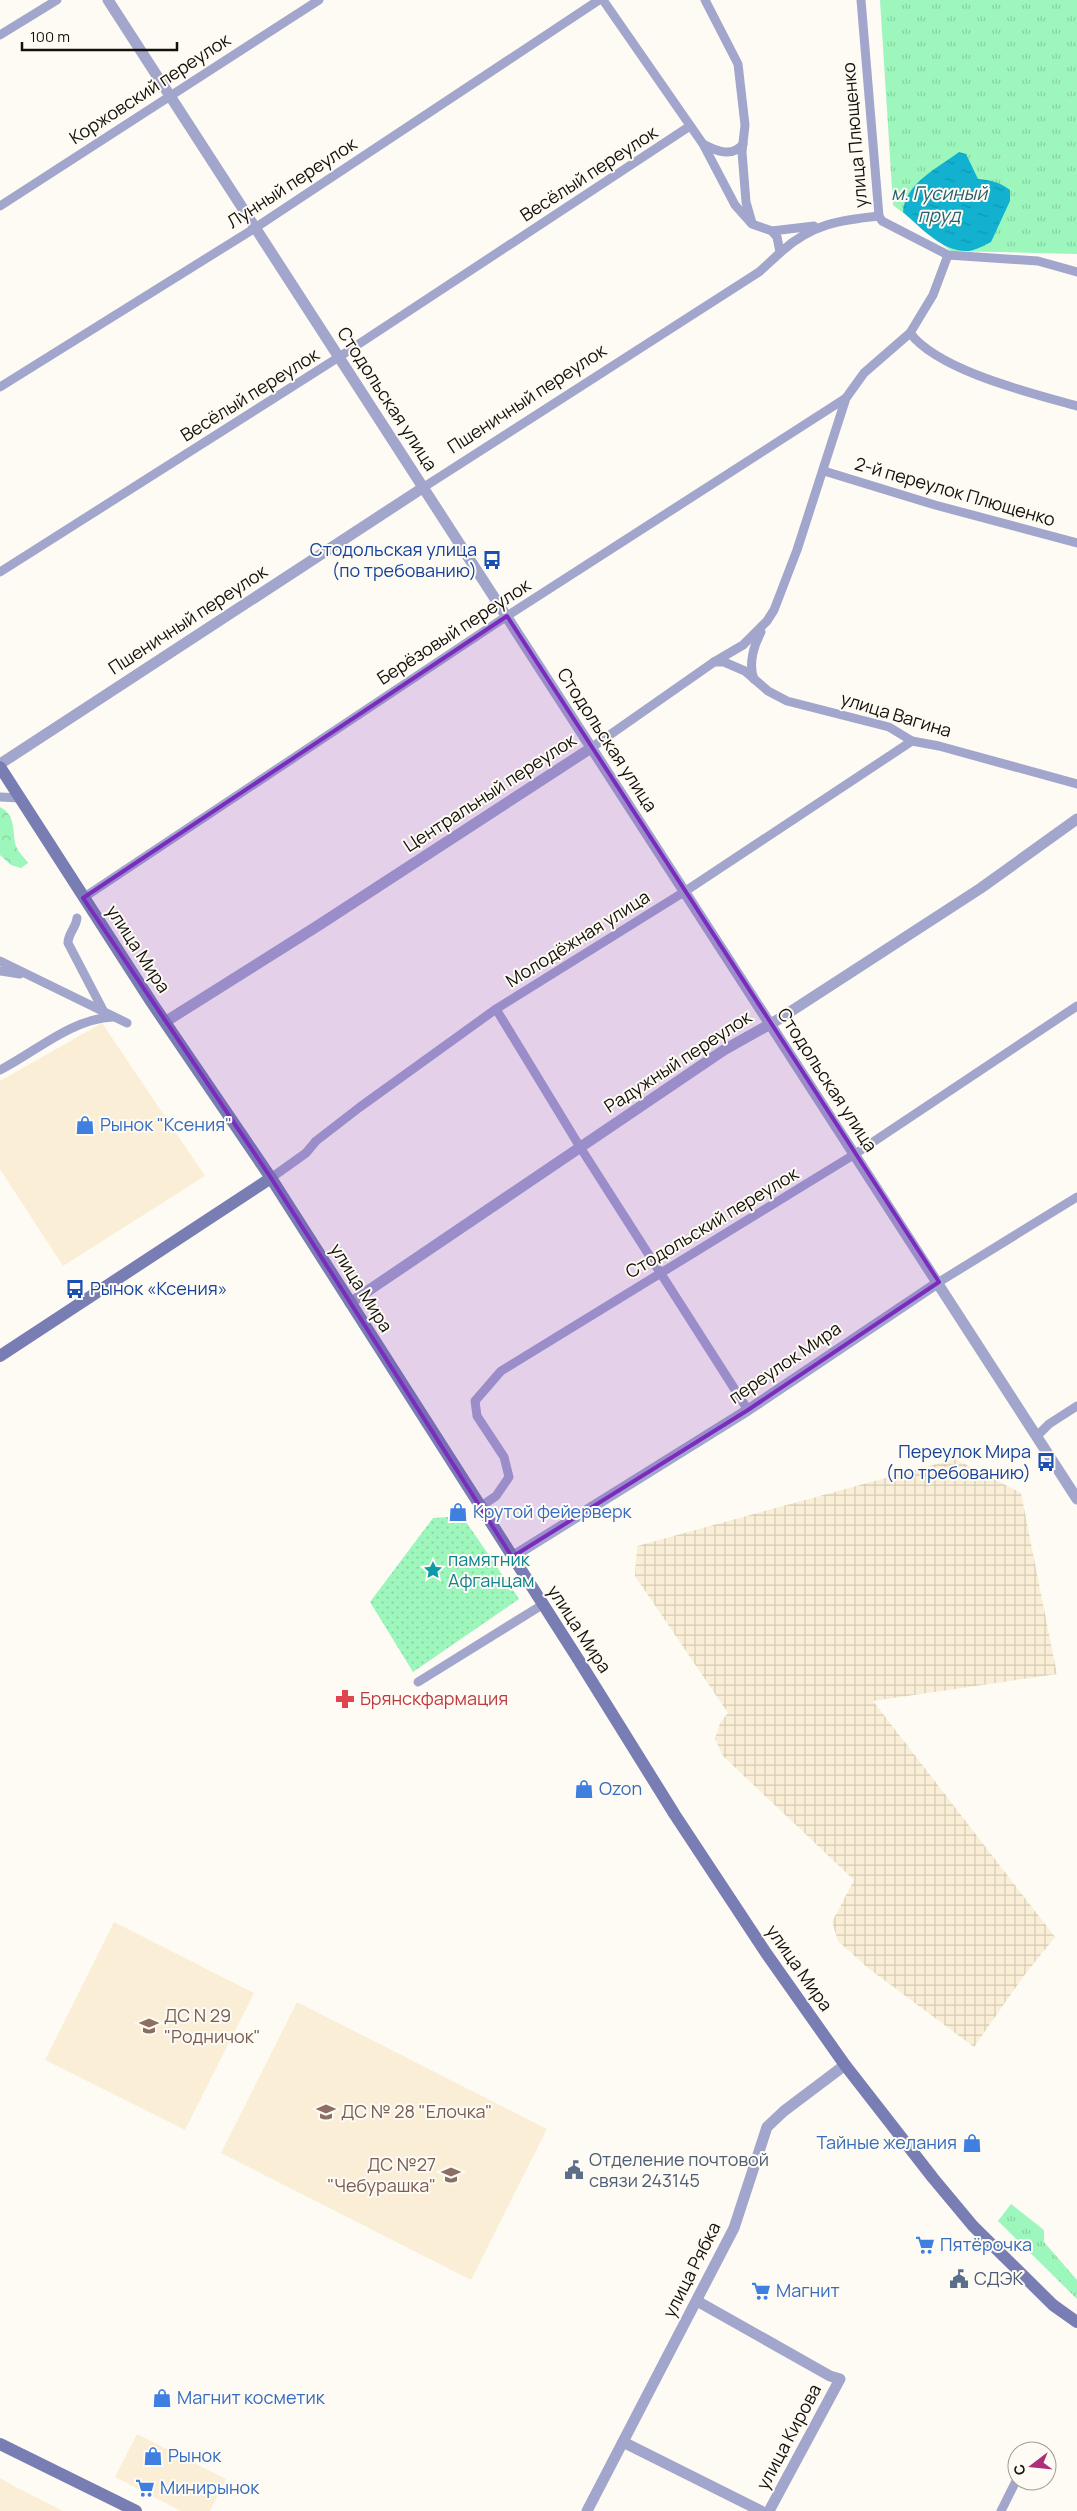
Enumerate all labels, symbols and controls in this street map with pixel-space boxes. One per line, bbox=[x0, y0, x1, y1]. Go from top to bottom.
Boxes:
scale bar bbox=[22, 20, 178, 52]
text: 100 m bbox=[30, 26, 70, 47]
street label: Коржовский переулок bbox=[64, 27, 235, 149]
street label: улица Плющенко bbox=[836, 61, 872, 209]
street label: Весёлый переулок bbox=[515, 119, 663, 227]
street label: Лунный переулок bbox=[222, 131, 362, 233]
water label: м. Гусиный пруд bbox=[891, 180, 989, 228]
street label: Стодольская улица bbox=[332, 322, 443, 475]
street label: Пшеничный переулок bbox=[442, 337, 611, 459]
street label: Весёлый переулок bbox=[176, 341, 324, 446]
street label: 2-й переулок Плющенко bbox=[852, 451, 1058, 531]
place label: Стодольская улица (по требованию) bbox=[310, 537, 477, 582]
bus stop icon: Стодольская улица (по требованию) bbox=[481, 549, 503, 571]
street label: Пшеничный переулок bbox=[103, 558, 272, 680]
street label: Берёзовый переулок bbox=[372, 572, 536, 690]
street label: Стодольская улица bbox=[552, 663, 663, 816]
street label: улица Вагина bbox=[838, 686, 955, 742]
street label: Центральный переулок bbox=[399, 727, 581, 857]
street label: Молодёжная улица bbox=[501, 884, 654, 992]
street label: улица Мира bbox=[101, 900, 176, 997]
street label: Стодольская улица bbox=[772, 1003, 883, 1156]
street label: Радужный переулок bbox=[599, 1004, 757, 1118]
place label: Рынок "Ксения" bbox=[100, 1112, 232, 1136]
shop icon: Рынок "Ксения" bbox=[74, 1114, 96, 1136]
street label: Стодольский переулок bbox=[621, 1160, 803, 1283]
street label: улица Мира bbox=[325, 1239, 399, 1336]
place label: Рынок «Ксения» bbox=[90, 1276, 227, 1300]
bus stop icon: Рынок «Ксения» bbox=[64, 1278, 86, 1300]
street label: переулок Мира bbox=[724, 1316, 845, 1409]
place label: Переулок Мира (по требованию) bbox=[886, 1439, 1031, 1484]
bus stop icon: Переулок Мира (по требованию) bbox=[1035, 1451, 1057, 1473]
place label: Крутой фейерверк bbox=[473, 1499, 633, 1523]
shop icon: Крутой фейерверк bbox=[447, 1501, 469, 1523]
place label: памятник Афганцам bbox=[448, 1547, 535, 1592]
place icon: памятник Афганцам bbox=[422, 1559, 444, 1581]
street label: улица Мира bbox=[542, 1580, 617, 1677]
place label: Брянскфармация bbox=[360, 1686, 508, 1710]
pharmacy icon: Брянскфармация bbox=[334, 1688, 356, 1710]
place label: Ozon bbox=[599, 1776, 642, 1800]
shop icon: Ozon bbox=[573, 1778, 595, 1800]
street label: улица Мира bbox=[761, 1919, 838, 2015]
place label: ДС N 29 "Родничок" bbox=[164, 2003, 261, 2048]
school or university icon: ДС N 29 "Родничок" bbox=[138, 2015, 160, 2037]
place label: ДС № 28 "Елочка" bbox=[341, 2099, 492, 2123]
school or university icon: ДС № 28 "Елочка" bbox=[315, 2101, 337, 2123]
place label: Тайные желания bbox=[817, 2130, 957, 2154]
shop icon: Тайные желания bbox=[961, 2132, 983, 2154]
place label: Отделение почтовой связи 243145 bbox=[589, 2147, 769, 2192]
place label: ДС №27 "Чебурашка" bbox=[327, 2152, 436, 2197]
public building icon: Отделение почтовой связи 243145 bbox=[563, 2159, 585, 2181]
school or university icon: ДС №27 "Чебурашка" bbox=[440, 2164, 462, 2186]
street label: улица Рябка bbox=[657, 2217, 726, 2322]
place label: Пятёрочка bbox=[940, 2232, 1032, 2256]
supermarket icon: Пятёрочка bbox=[914, 2234, 936, 2256]
place label: СДЭК bbox=[974, 2266, 1023, 2290]
public building icon: СДЭК bbox=[948, 2268, 970, 2290]
place label: Магнит bbox=[776, 2278, 840, 2302]
supermarket icon: Магнит bbox=[750, 2280, 772, 2302]
street label: улица Кирова bbox=[750, 2380, 826, 2494]
place label: Магнит косметик bbox=[177, 2385, 326, 2409]
shop icon: Магнит косметик bbox=[151, 2387, 173, 2409]
north arrow bbox=[1007, 2441, 1057, 2491]
place label: Рынок bbox=[168, 2443, 222, 2467]
shop icon: Рынок bbox=[142, 2445, 164, 2467]
text: С bbox=[1008, 2462, 1030, 2477]
place label: Минирынок bbox=[160, 2475, 260, 2499]
supermarket icon: Минирынок bbox=[134, 2477, 156, 2499]

